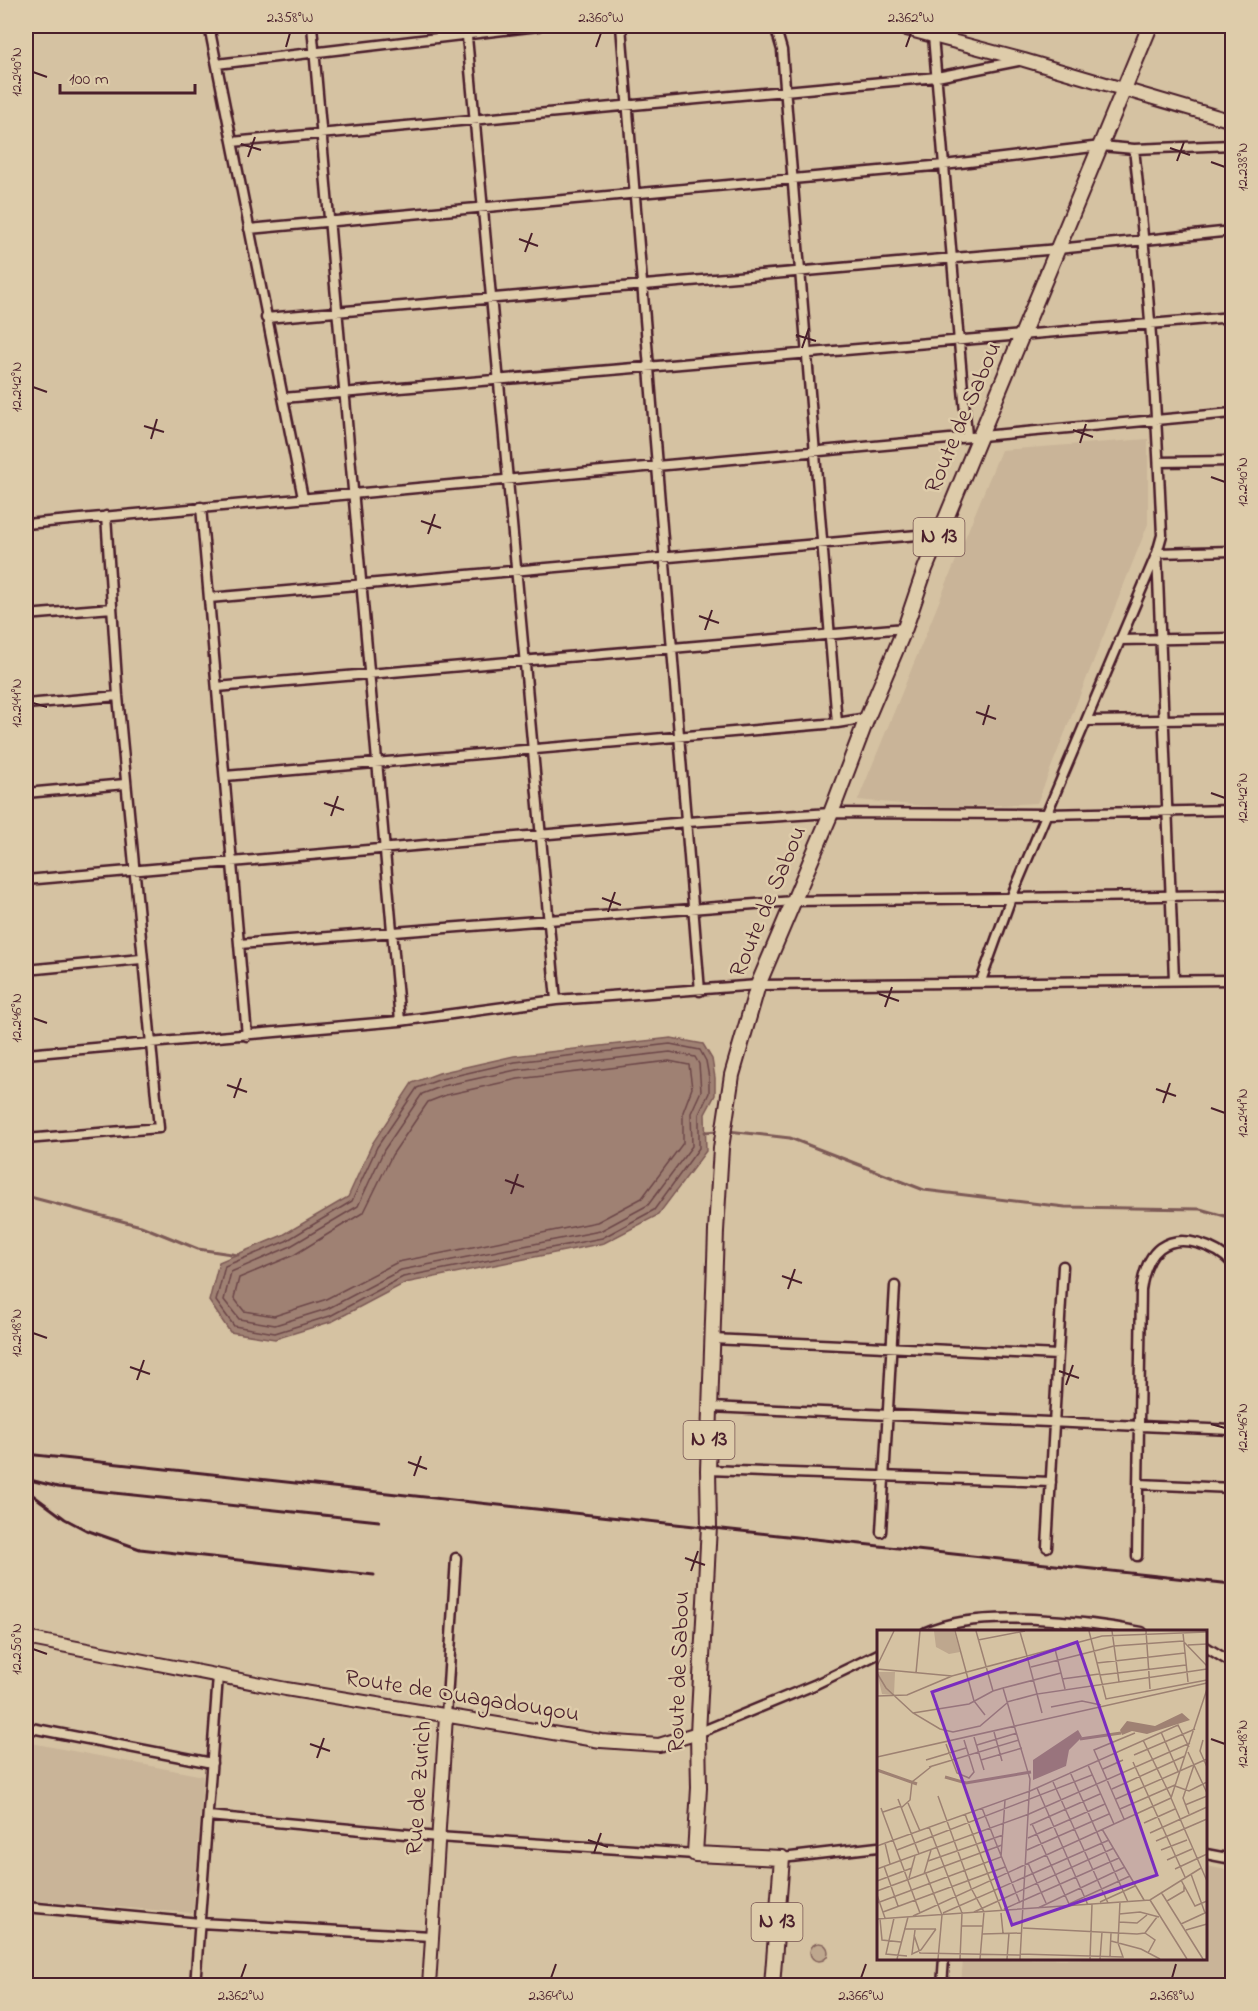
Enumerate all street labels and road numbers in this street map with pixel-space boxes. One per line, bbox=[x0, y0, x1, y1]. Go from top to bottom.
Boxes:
street label: Route de Sabou bbox=[916, 337, 1012, 499]
road number: N 13 bbox=[914, 518, 964, 556]
street label: Route de Sabou bbox=[721, 821, 817, 983]
road number: N 13 bbox=[684, 1421, 734, 1459]
street label: Route de Sabou bbox=[660, 1591, 700, 1753]
street label: Route de Ouagadougou bbox=[342, 1661, 582, 1733]
street label: Rue de Zurich bbox=[398, 1719, 442, 1857]
road number: N 13 bbox=[752, 1903, 802, 1941]

